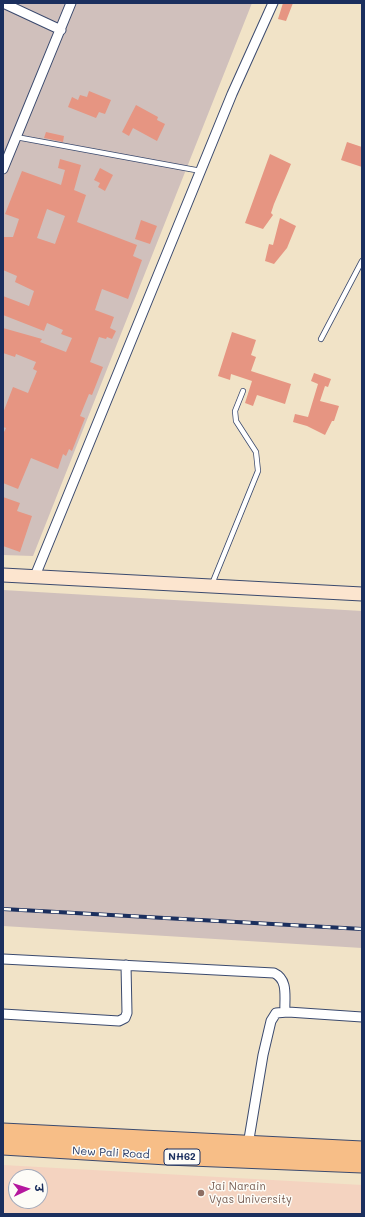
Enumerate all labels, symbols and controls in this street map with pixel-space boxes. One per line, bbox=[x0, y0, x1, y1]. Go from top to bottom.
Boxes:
street label: New Pali Road bbox=[72, 1144, 150, 1162]
road number: NH62 bbox=[164, 1149, 200, 1165]
north arrow bbox=[8, 1169, 48, 1209]
place label: Jai Narain Vyas University bbox=[209, 1180, 292, 1206]
text: उ bbox=[32, 1184, 47, 1192]
marker: Jai Narain Vyas University bbox=[196, 1188, 206, 1198]

